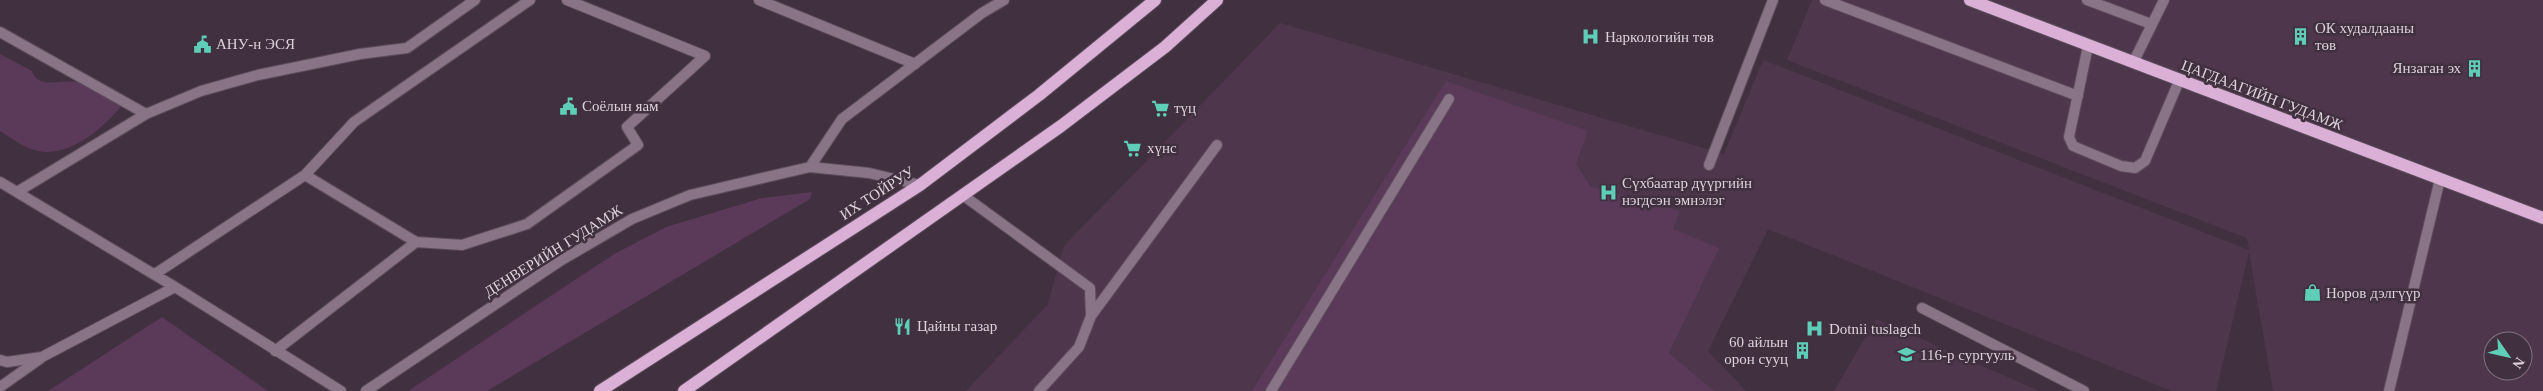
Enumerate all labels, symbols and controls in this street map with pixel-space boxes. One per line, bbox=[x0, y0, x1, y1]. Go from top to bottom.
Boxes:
place label: ОК худалдааны төв bbox=[2315, 20, 2414, 53]
hospital icon: Наркологийн төв bbox=[1581, 27, 1601, 47]
building icon: ОК худалдааны төв bbox=[2291, 27, 2311, 47]
place label: Наркологийн төв bbox=[1605, 29, 1714, 45]
public building icon: АНУ-н ЭСЯ bbox=[192, 34, 212, 54]
place label: АНУ-н ЭСЯ bbox=[216, 36, 295, 52]
street label: ЦАГДААГИЙН ГУДАМЖ bbox=[2179, 57, 2345, 133]
building icon: Янзаган эх bbox=[2465, 58, 2485, 78]
place label: Янзаган эх bbox=[2392, 60, 2461, 76]
public building icon: Соёлын яам bbox=[558, 96, 578, 116]
place label: Соёлын яам bbox=[582, 98, 659, 114]
supermarket icon: түц bbox=[1150, 98, 1170, 118]
place label: түц bbox=[1174, 100, 1196, 116]
supermarket icon: хүнс bbox=[1123, 138, 1143, 158]
place label: хүнс bbox=[1147, 140, 1177, 156]
street label: ИХ ТОЙРУУ bbox=[837, 163, 917, 223]
place label: Сүхбаатар дүүргийн нэгдсэн эмнэлэг bbox=[1622, 175, 1752, 208]
hospital icon: Сүхбаатар дүүргийн нэгдсэн эмнэлэг bbox=[1598, 182, 1618, 202]
street label: ДЕНВЕРИЙН ГУДАМЖ bbox=[481, 202, 625, 300]
shop icon: Норов дэлгүүр bbox=[2302, 283, 2322, 303]
place label: Норов дэлгүүр bbox=[2326, 285, 2420, 301]
restaurant icon: Цайны газар bbox=[893, 316, 913, 336]
place label: Цайны газар bbox=[917, 318, 997, 334]
hospital icon: Dotnii tuslagch bbox=[1805, 319, 1825, 339]
place label: Dotnii tuslagch bbox=[1829, 321, 1922, 337]
north arrow bbox=[2483, 331, 2533, 381]
place label: 60 айлын орон сууц bbox=[1724, 334, 1788, 367]
building icon: 60 айлын орон сууц bbox=[1792, 341, 1812, 361]
school or university icon: 116-р сургууль bbox=[1896, 345, 1916, 365]
place label: 116-р сургууль bbox=[1920, 347, 2015, 363]
text: N bbox=[2509, 355, 2527, 371]

